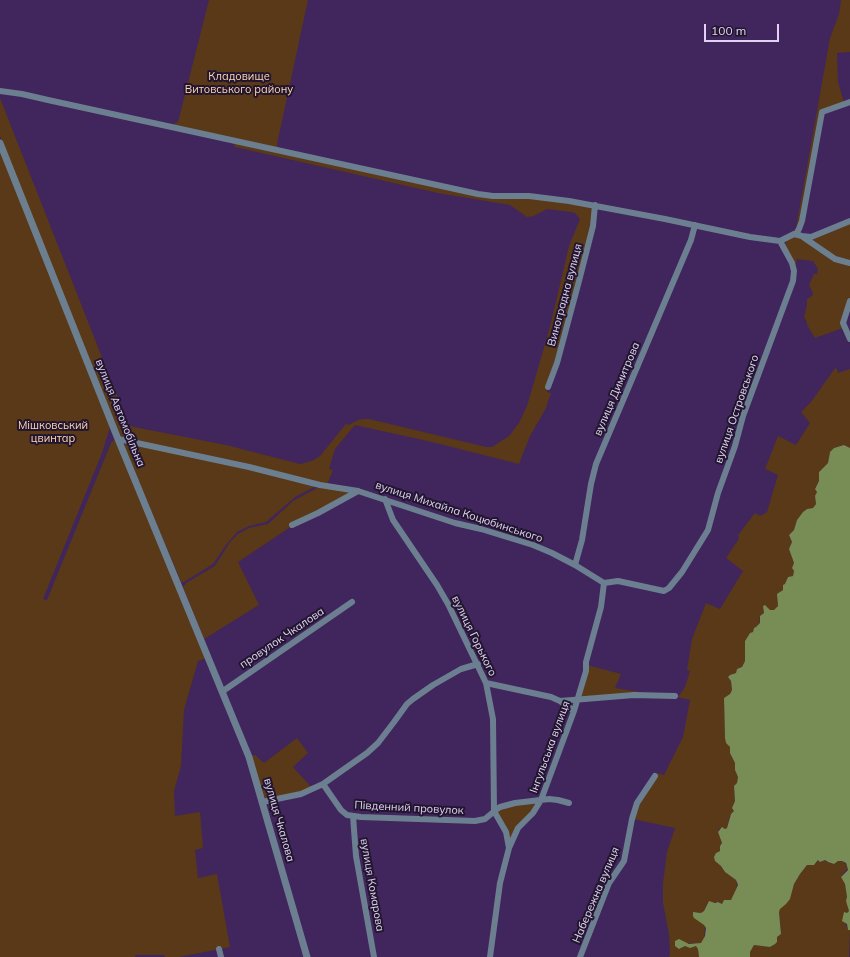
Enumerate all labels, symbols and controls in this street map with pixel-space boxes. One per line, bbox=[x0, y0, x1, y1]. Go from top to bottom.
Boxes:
scale bar bbox=[706, 16, 781, 42]
text: 100 m bbox=[711, 23, 746, 38]
park label: Кладовище Витовського району bbox=[185, 70, 293, 96]
street label: Виноградна вулиця bbox=[545, 242, 585, 348]
street label: вулиця Димитрова bbox=[591, 340, 643, 438]
street label: вулиця Островського bbox=[712, 353, 762, 465]
street label: вулиця Автомобільна bbox=[92, 357, 148, 469]
park label: Мішковський цвинтар bbox=[18, 419, 88, 445]
street label: вулиця Михайла Коцюбинського bbox=[374, 479, 544, 545]
street label: вулиця Горького bbox=[449, 594, 499, 678]
street label: провулок Чкалова bbox=[237, 605, 327, 671]
street label: Інгульська вулиця bbox=[527, 699, 573, 795]
street label: вулиця Чкалова bbox=[261, 777, 297, 863]
street label: Південний провулок bbox=[354, 799, 464, 817]
street label: вулиця Комарова bbox=[357, 838, 387, 932]
street label: Набережна вулиця bbox=[570, 845, 622, 945]

